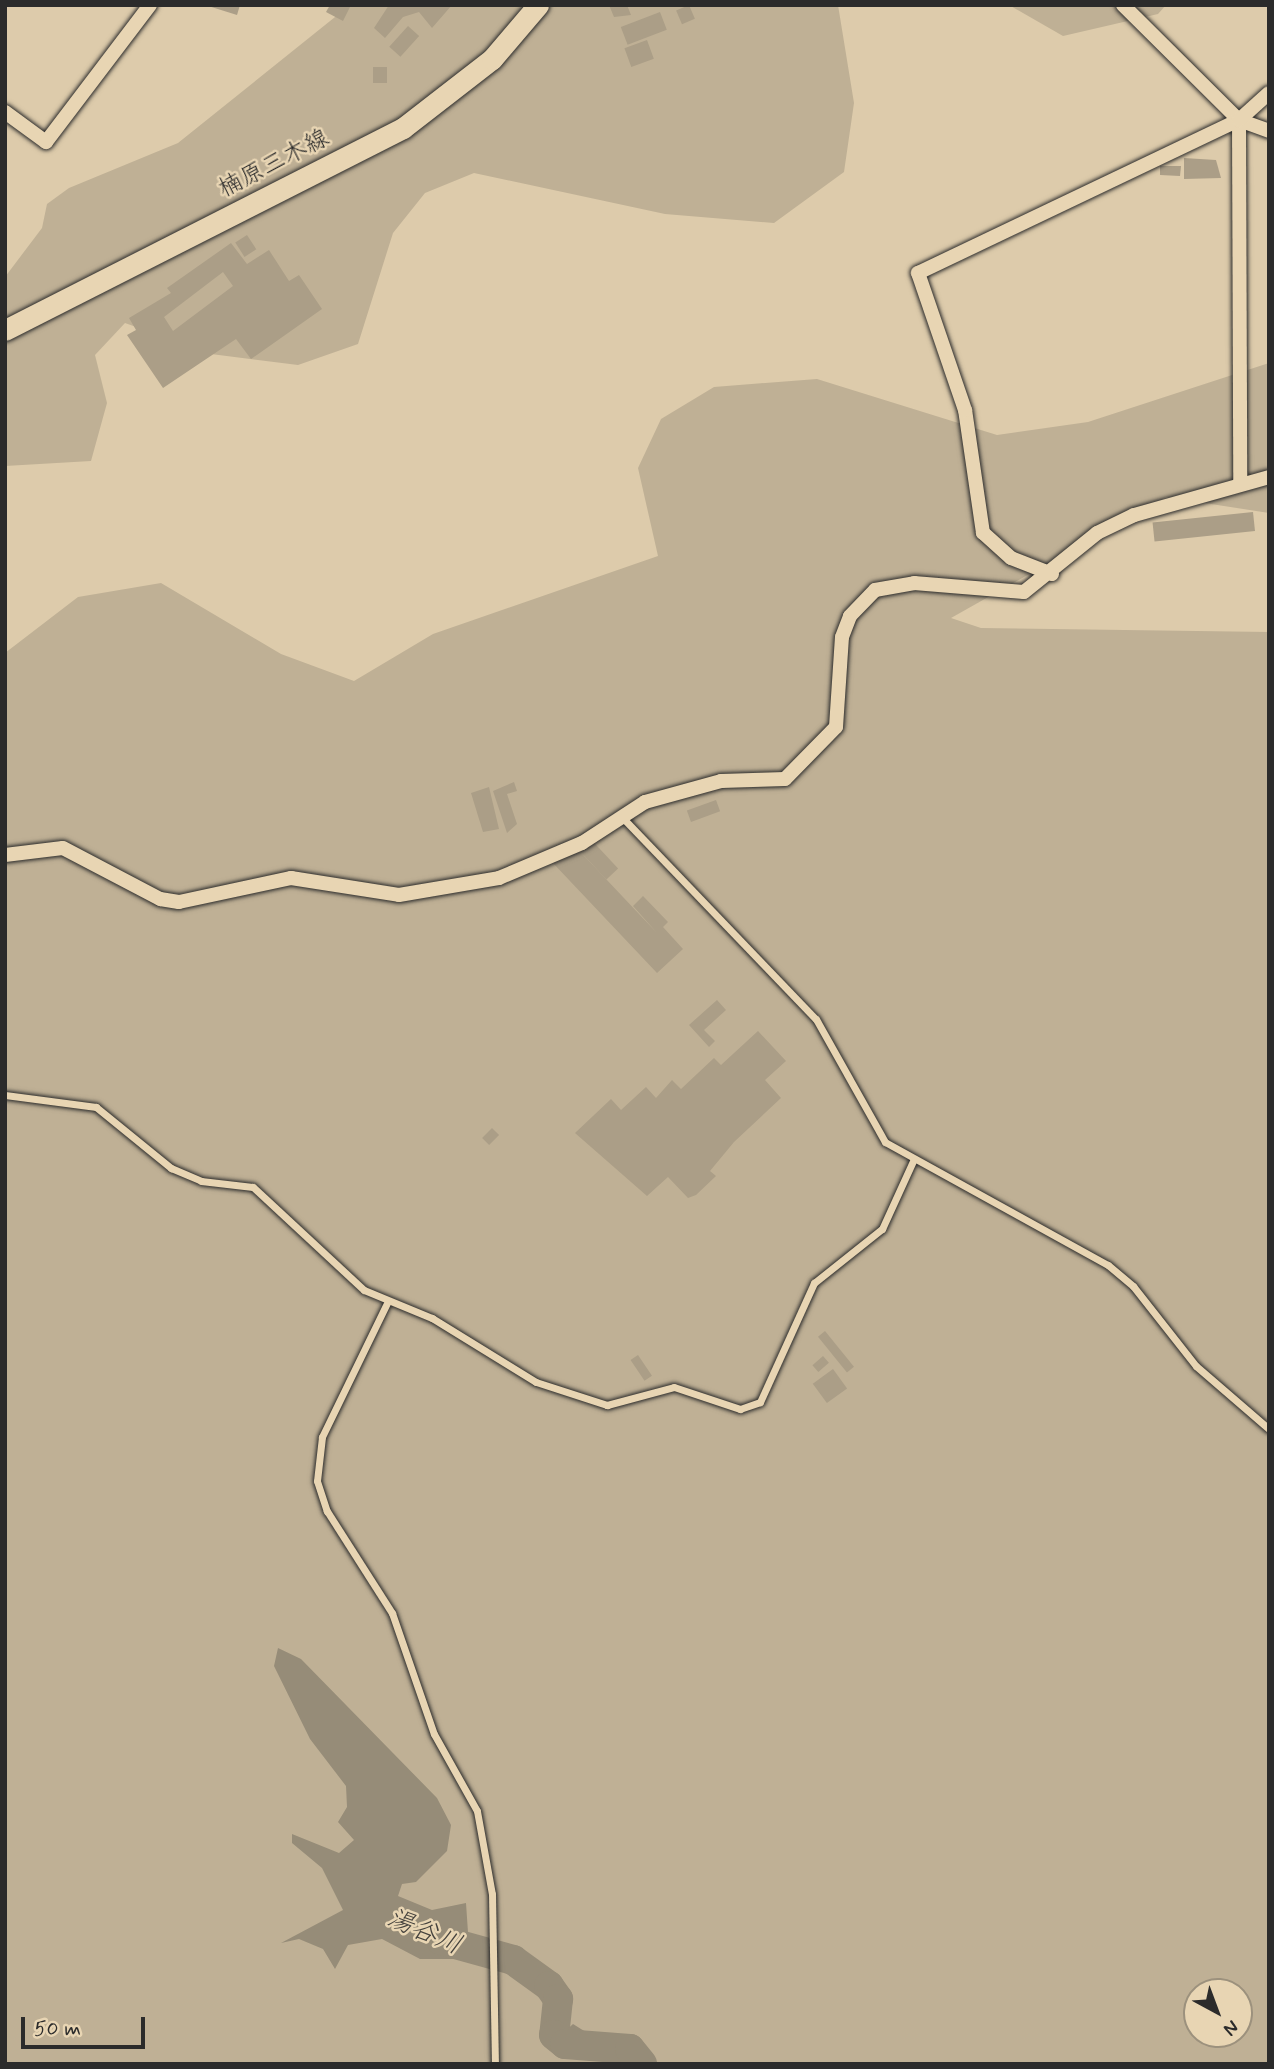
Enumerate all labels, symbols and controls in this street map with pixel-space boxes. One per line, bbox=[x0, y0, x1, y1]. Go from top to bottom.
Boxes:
street label: 楠原三木線 bbox=[214, 124, 334, 204]
water label: 湯谷川 bbox=[382, 1903, 466, 1963]
north arrow bbox=[1183, 1978, 1253, 2048]
scale bar bbox=[24, 2002, 149, 2046]
text: N bbox=[1218, 2014, 1244, 2041]
text: 50 m bbox=[34, 2015, 81, 2043]

